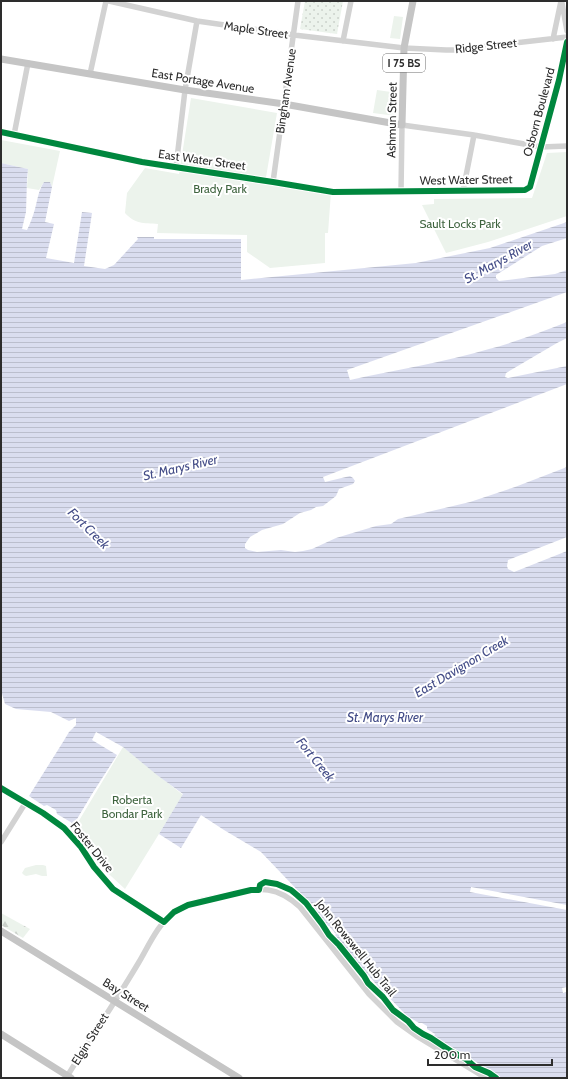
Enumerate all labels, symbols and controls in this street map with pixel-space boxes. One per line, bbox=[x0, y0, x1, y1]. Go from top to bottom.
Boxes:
street label: Maple Street bbox=[223, 18, 289, 41]
street label: Ridge Street bbox=[454, 35, 518, 56]
street label: Bingham Avenue bbox=[272, 47, 299, 134]
road number: I 75 BS bbox=[383, 54, 425, 72]
street label: East Portage Avenue bbox=[151, 65, 256, 96]
street label: Osborn Boulevard bbox=[519, 66, 558, 158]
street label: Ashmun Street bbox=[383, 82, 400, 158]
street label: East Water Street bbox=[157, 146, 247, 173]
street label: West Water Street bbox=[420, 171, 512, 188]
park label: Brady Park bbox=[193, 181, 247, 196]
park label: Sault Locks Park bbox=[419, 216, 501, 231]
water label: St. Marys River bbox=[461, 235, 536, 286]
water label: St. Marys River bbox=[141, 450, 220, 483]
water label: Fort Creek bbox=[65, 504, 113, 552]
water label: East Davignon Creek bbox=[411, 631, 511, 700]
water label: St. Marys River bbox=[347, 709, 424, 725]
water label: Fort Creek bbox=[293, 734, 339, 785]
park label: Roberta Bondar Park bbox=[101, 792, 163, 821]
street label: Foster Drive bbox=[67, 818, 117, 875]
street label: John Rowswell Hub Trail bbox=[312, 896, 400, 999]
street label: Bay Street bbox=[100, 974, 152, 1015]
street label: Elgin Street bbox=[68, 1010, 111, 1068]
scale bar bbox=[428, 1041, 552, 1067]
text: 200 m bbox=[434, 1047, 470, 1062]

